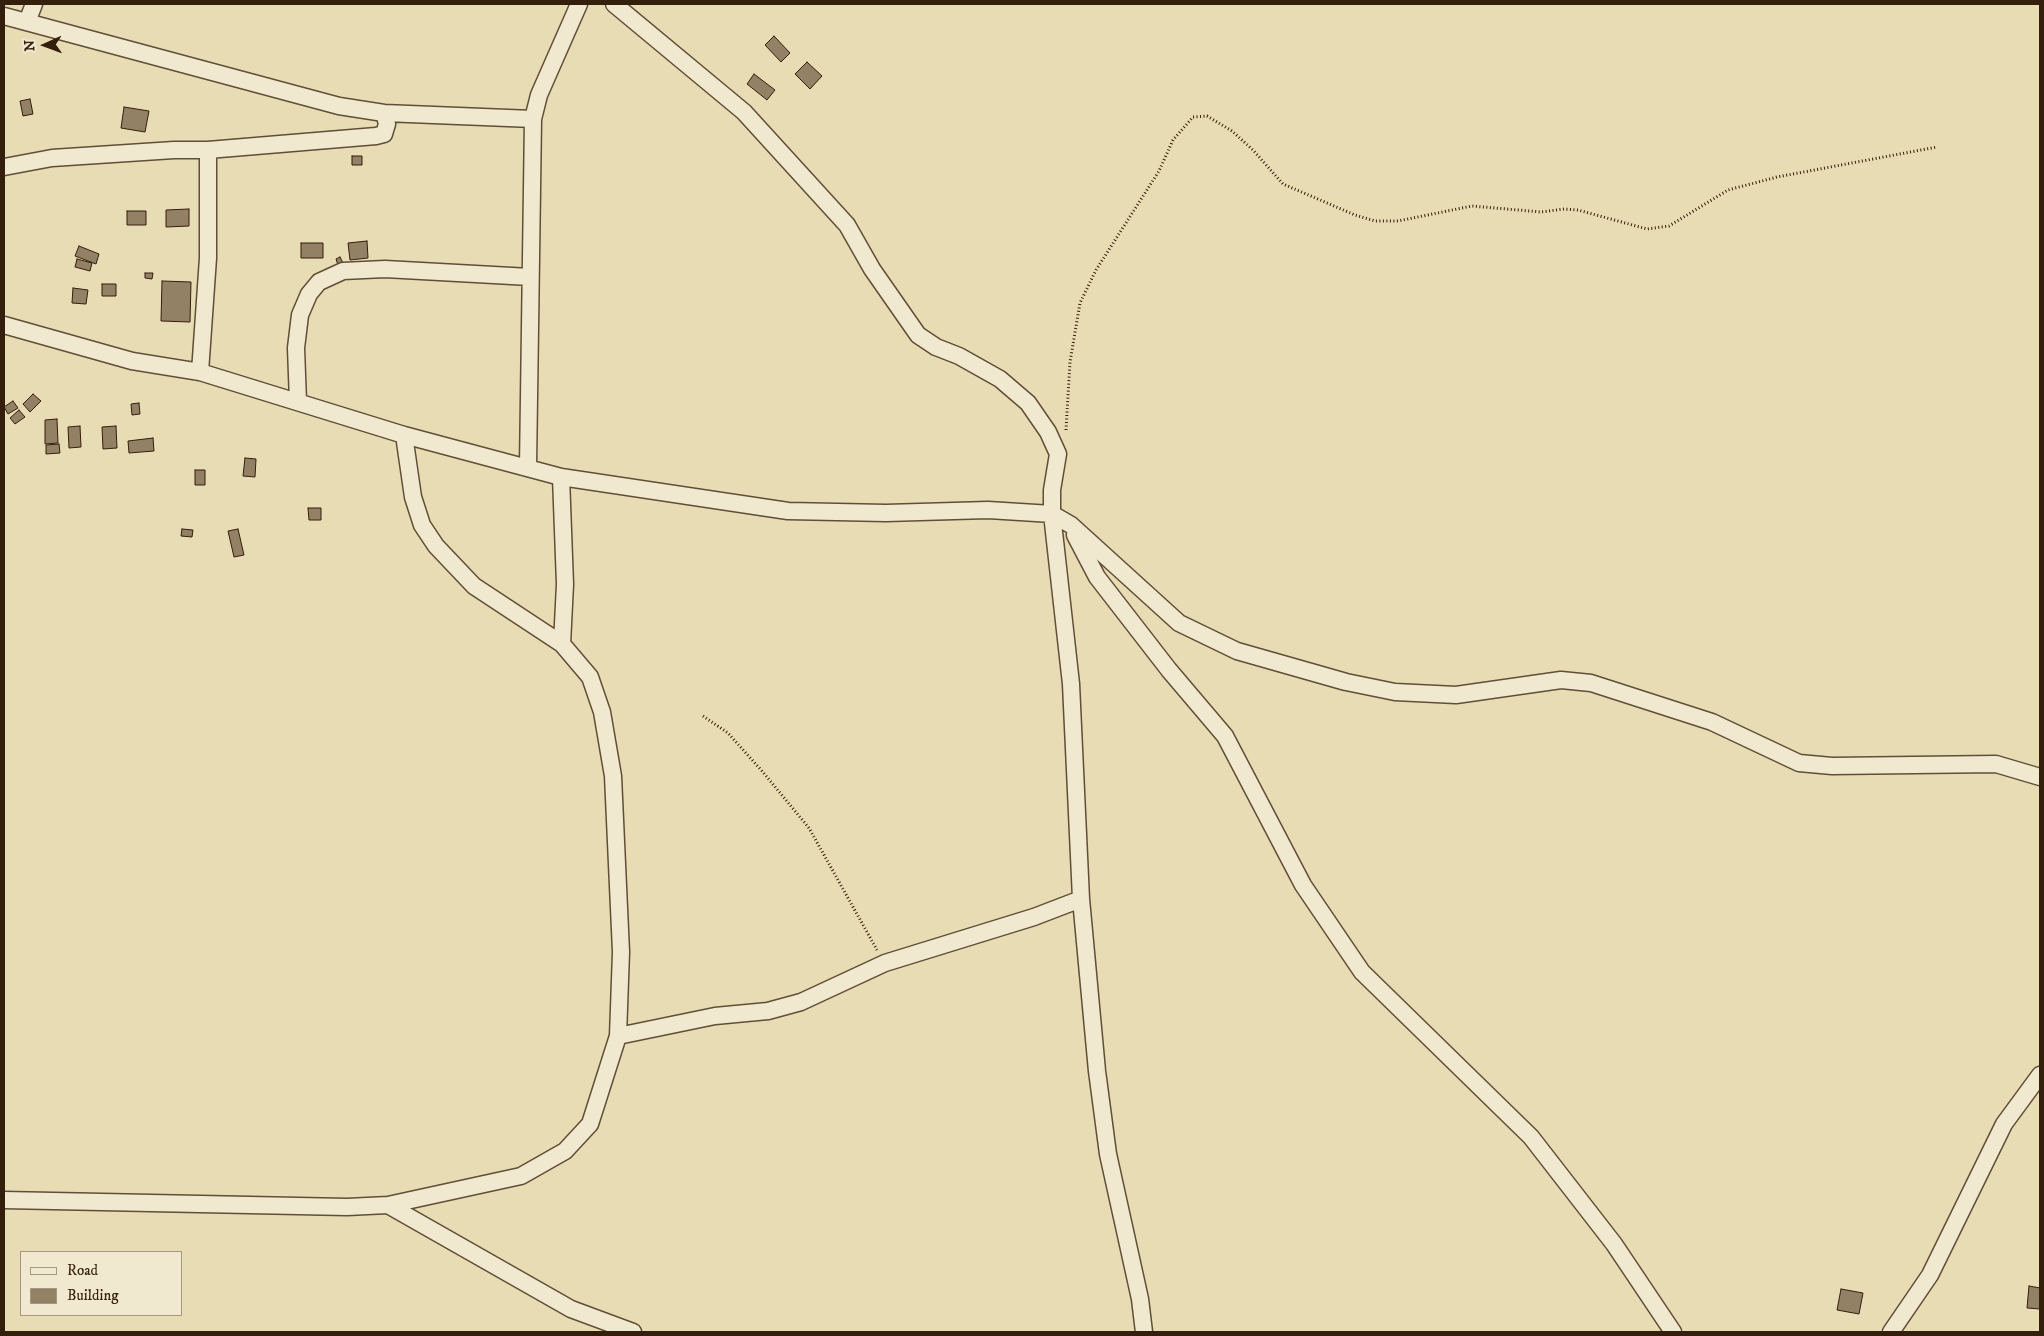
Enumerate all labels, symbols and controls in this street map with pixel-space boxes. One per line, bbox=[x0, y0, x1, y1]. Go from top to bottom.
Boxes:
north arrow bbox=[20, 20, 70, 70]
text: N bbox=[21, 39, 39, 52]
legend bbox=[20, 1251, 182, 1316]
text: Road bbox=[67, 1261, 98, 1280]
text: Building bbox=[67, 1286, 119, 1305]

